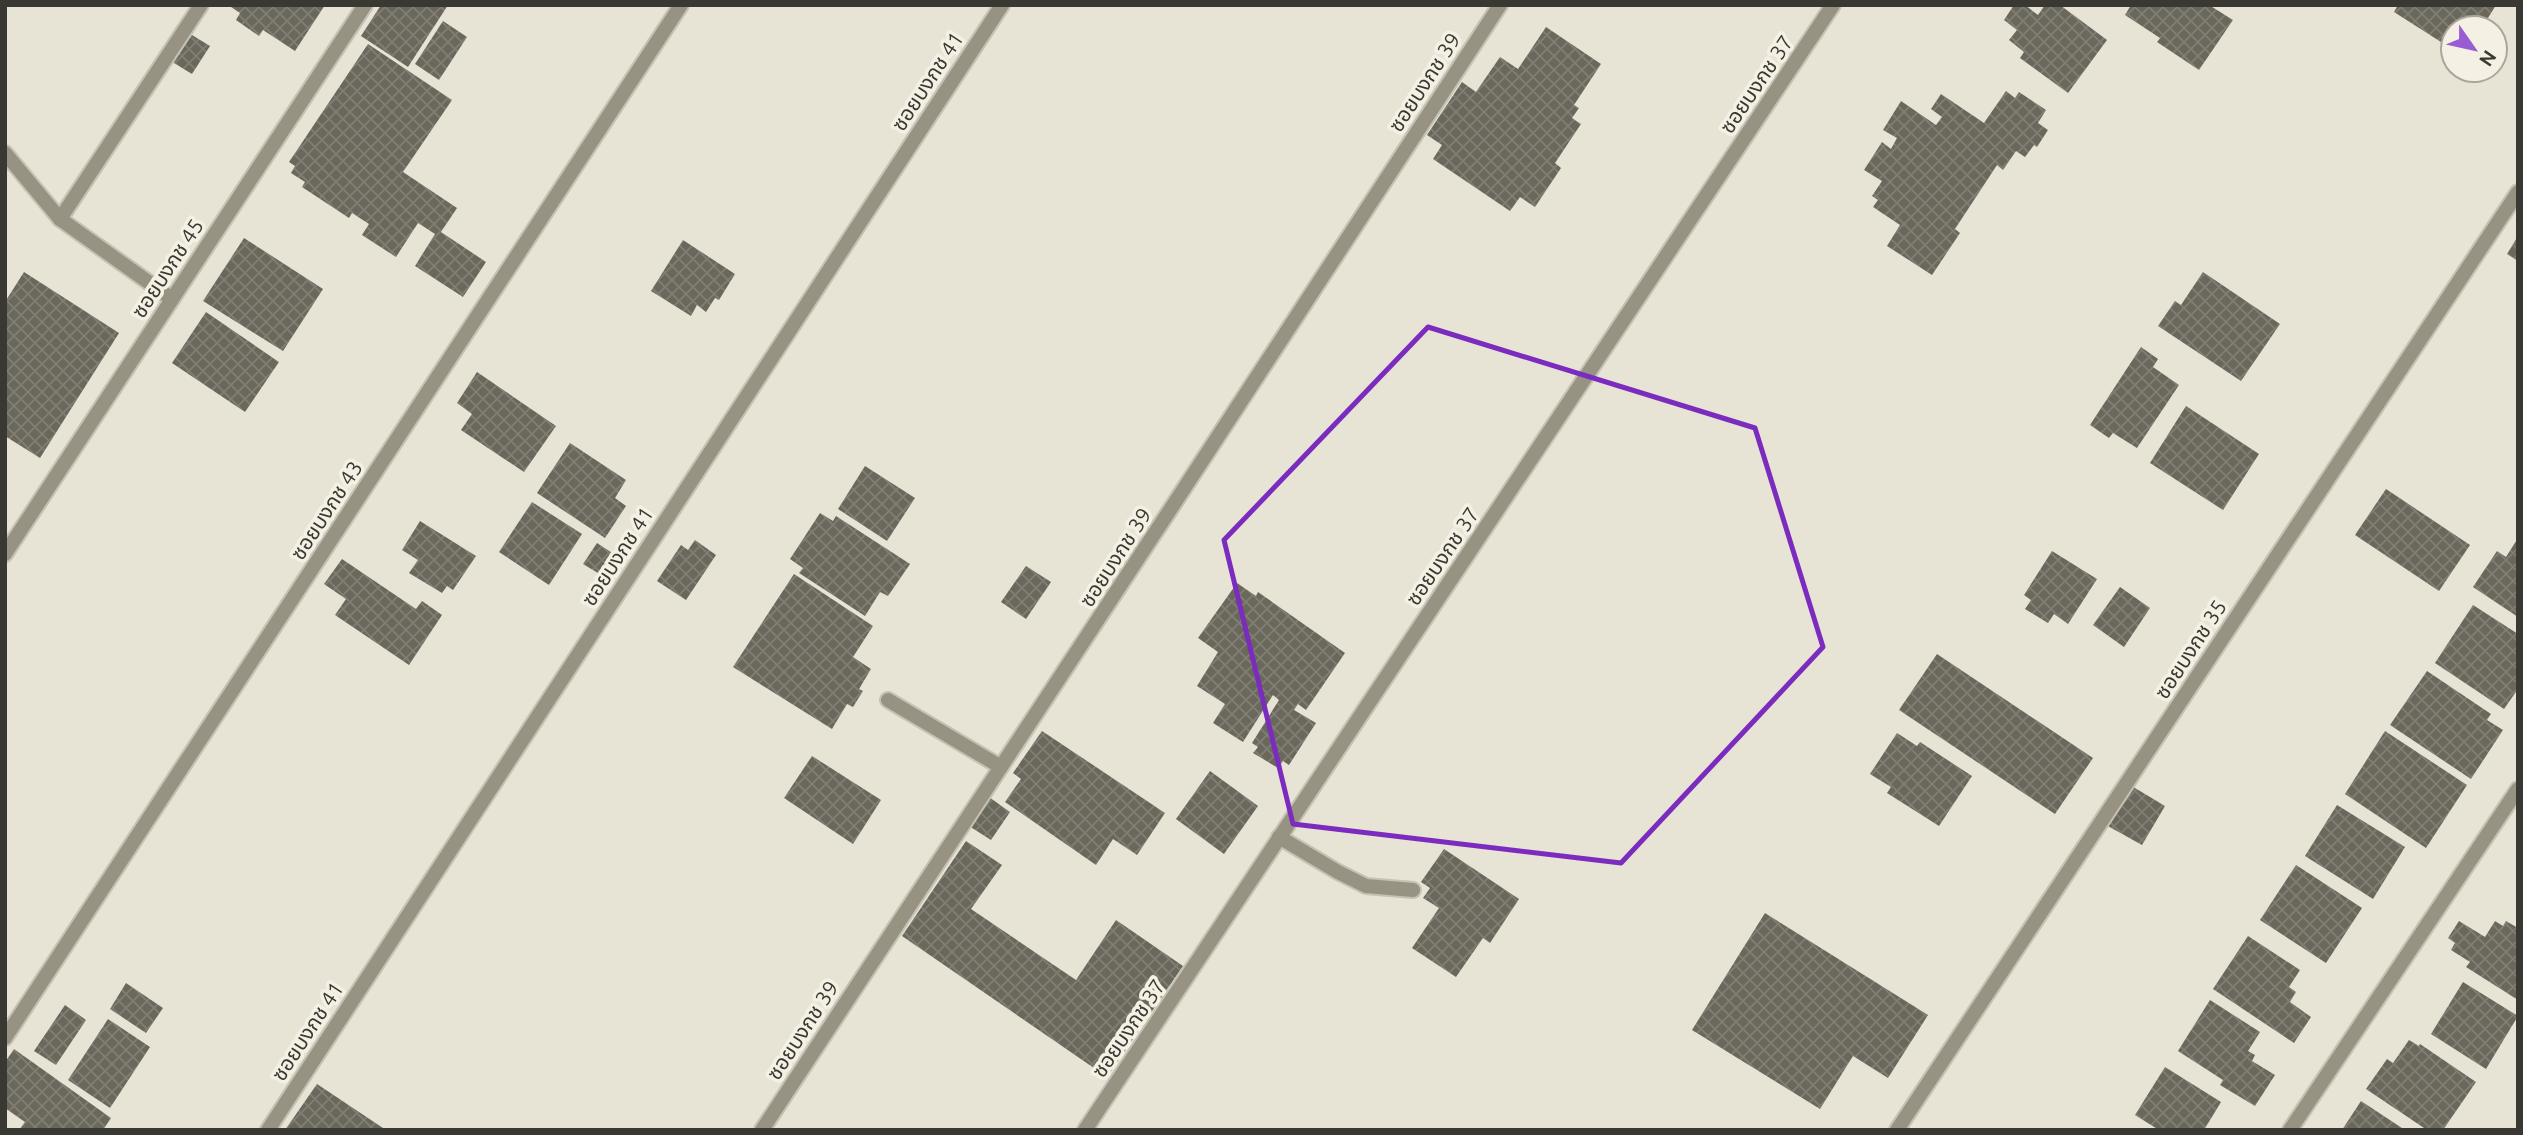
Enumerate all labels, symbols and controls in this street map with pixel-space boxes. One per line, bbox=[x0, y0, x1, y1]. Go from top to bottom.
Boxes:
north arrow bbox=[2439, 14, 2509, 84]
street label: ซอยบงกช 41 bbox=[886, 27, 968, 135]
street label: ซอยบงกช 39 bbox=[1383, 28, 1465, 136]
street label: ซอยบงกช 37 bbox=[1715, 31, 1797, 137]
text: N bbox=[2475, 46, 2501, 71]
street label: ซอยบงกช 45 bbox=[126, 214, 208, 322]
street label: ซอยบงกช 43 bbox=[285, 456, 367, 564]
street label: ซอยบงกช 41 bbox=[576, 502, 658, 610]
street label: ซอยบงกช 39 bbox=[1074, 503, 1156, 611]
street label: ซอยบงกช 37 bbox=[1401, 503, 1483, 609]
street label: ซอยบงกช 35 bbox=[2149, 595, 2231, 703]
street label: ซอยบงกช 37 bbox=[1087, 975, 1169, 1081]
street label: ซอยบงกช 39 bbox=[761, 976, 843, 1084]
street label: ซอยบงกช 41 bbox=[266, 977, 348, 1085]

